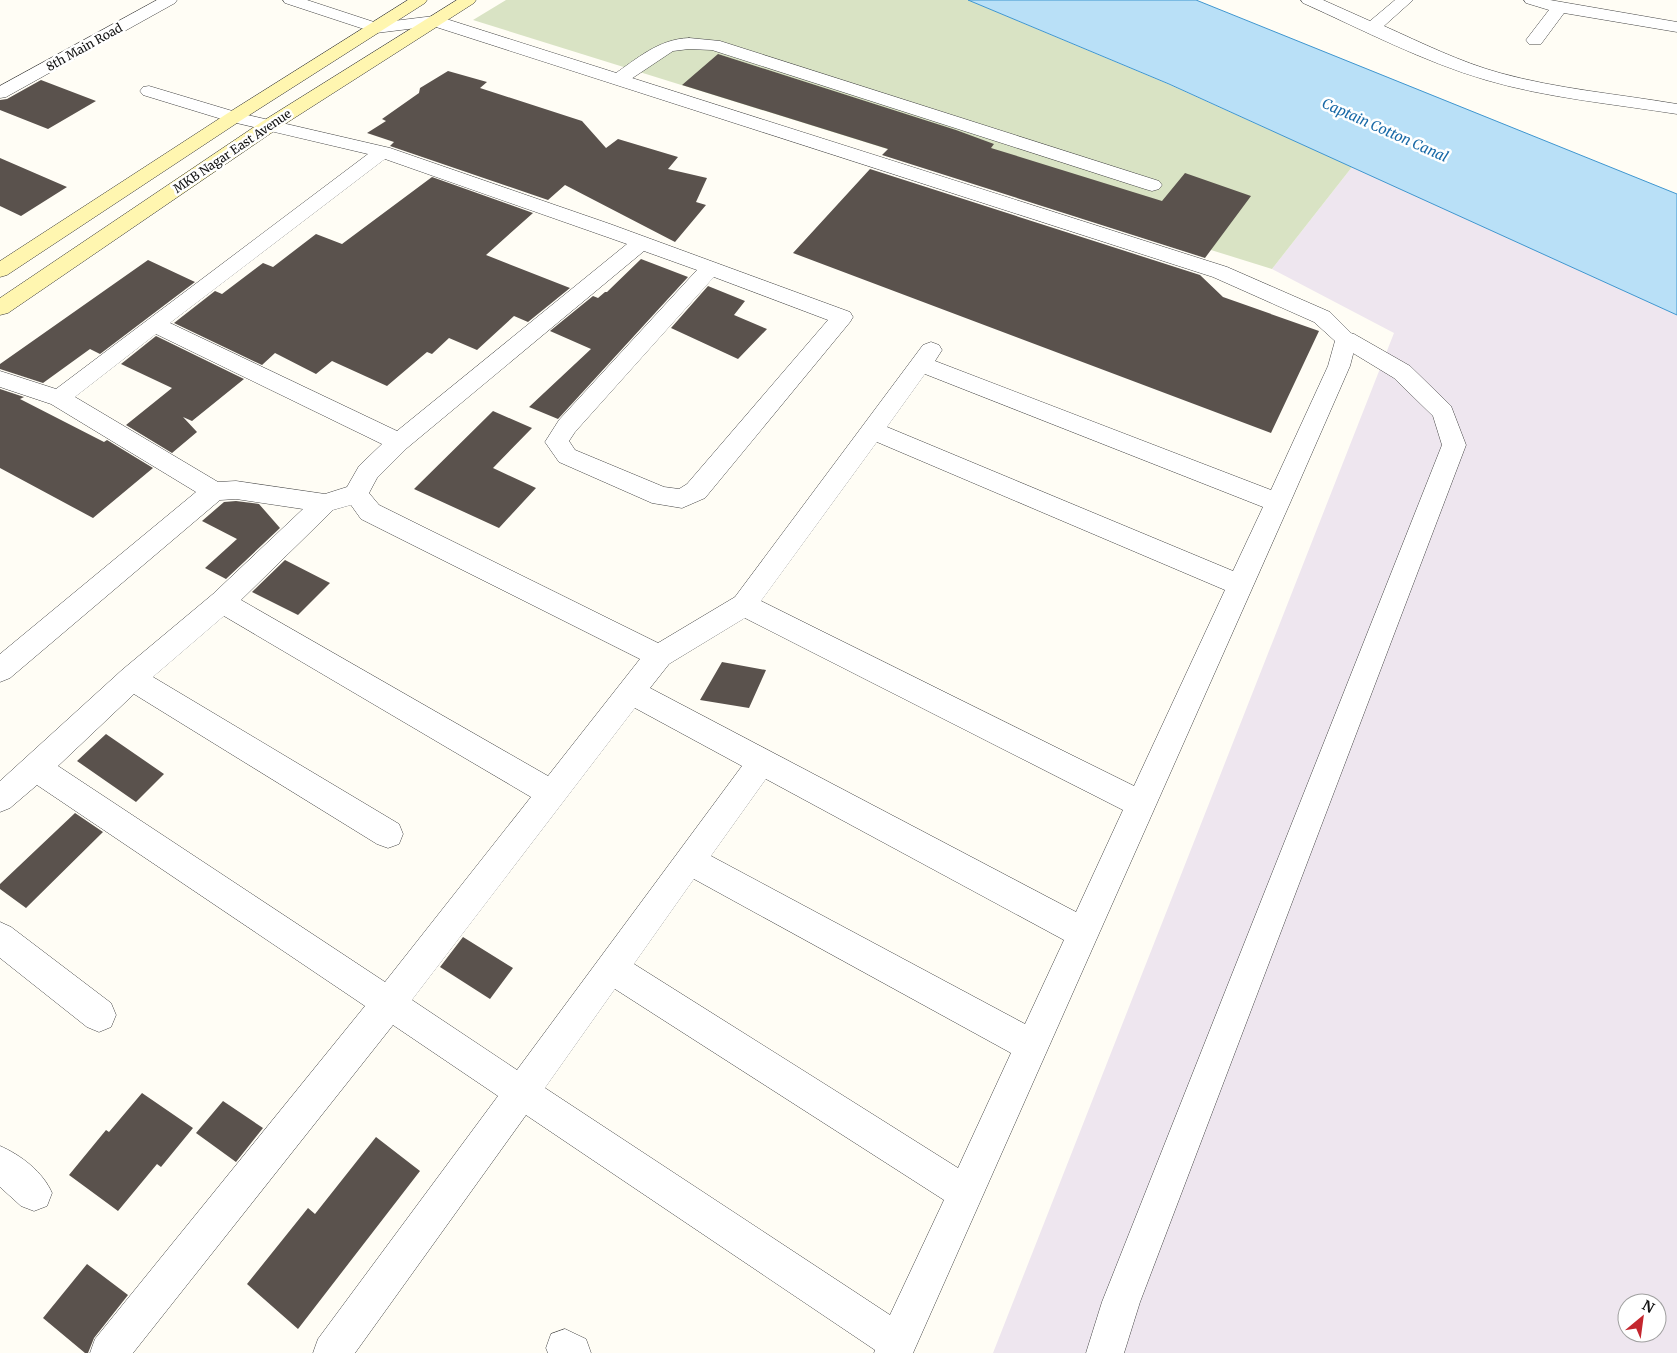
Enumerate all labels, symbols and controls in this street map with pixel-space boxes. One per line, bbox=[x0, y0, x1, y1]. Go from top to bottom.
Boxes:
street label: 8th Main Road bbox=[43, 20, 125, 74]
water label: Captain Cotton Canal bbox=[1319, 94, 1451, 166]
street label: MKB Nagar East Avenue bbox=[170, 106, 294, 196]
north arrow bbox=[1617, 1293, 1667, 1343]
text: N bbox=[1639, 1296, 1658, 1317]

